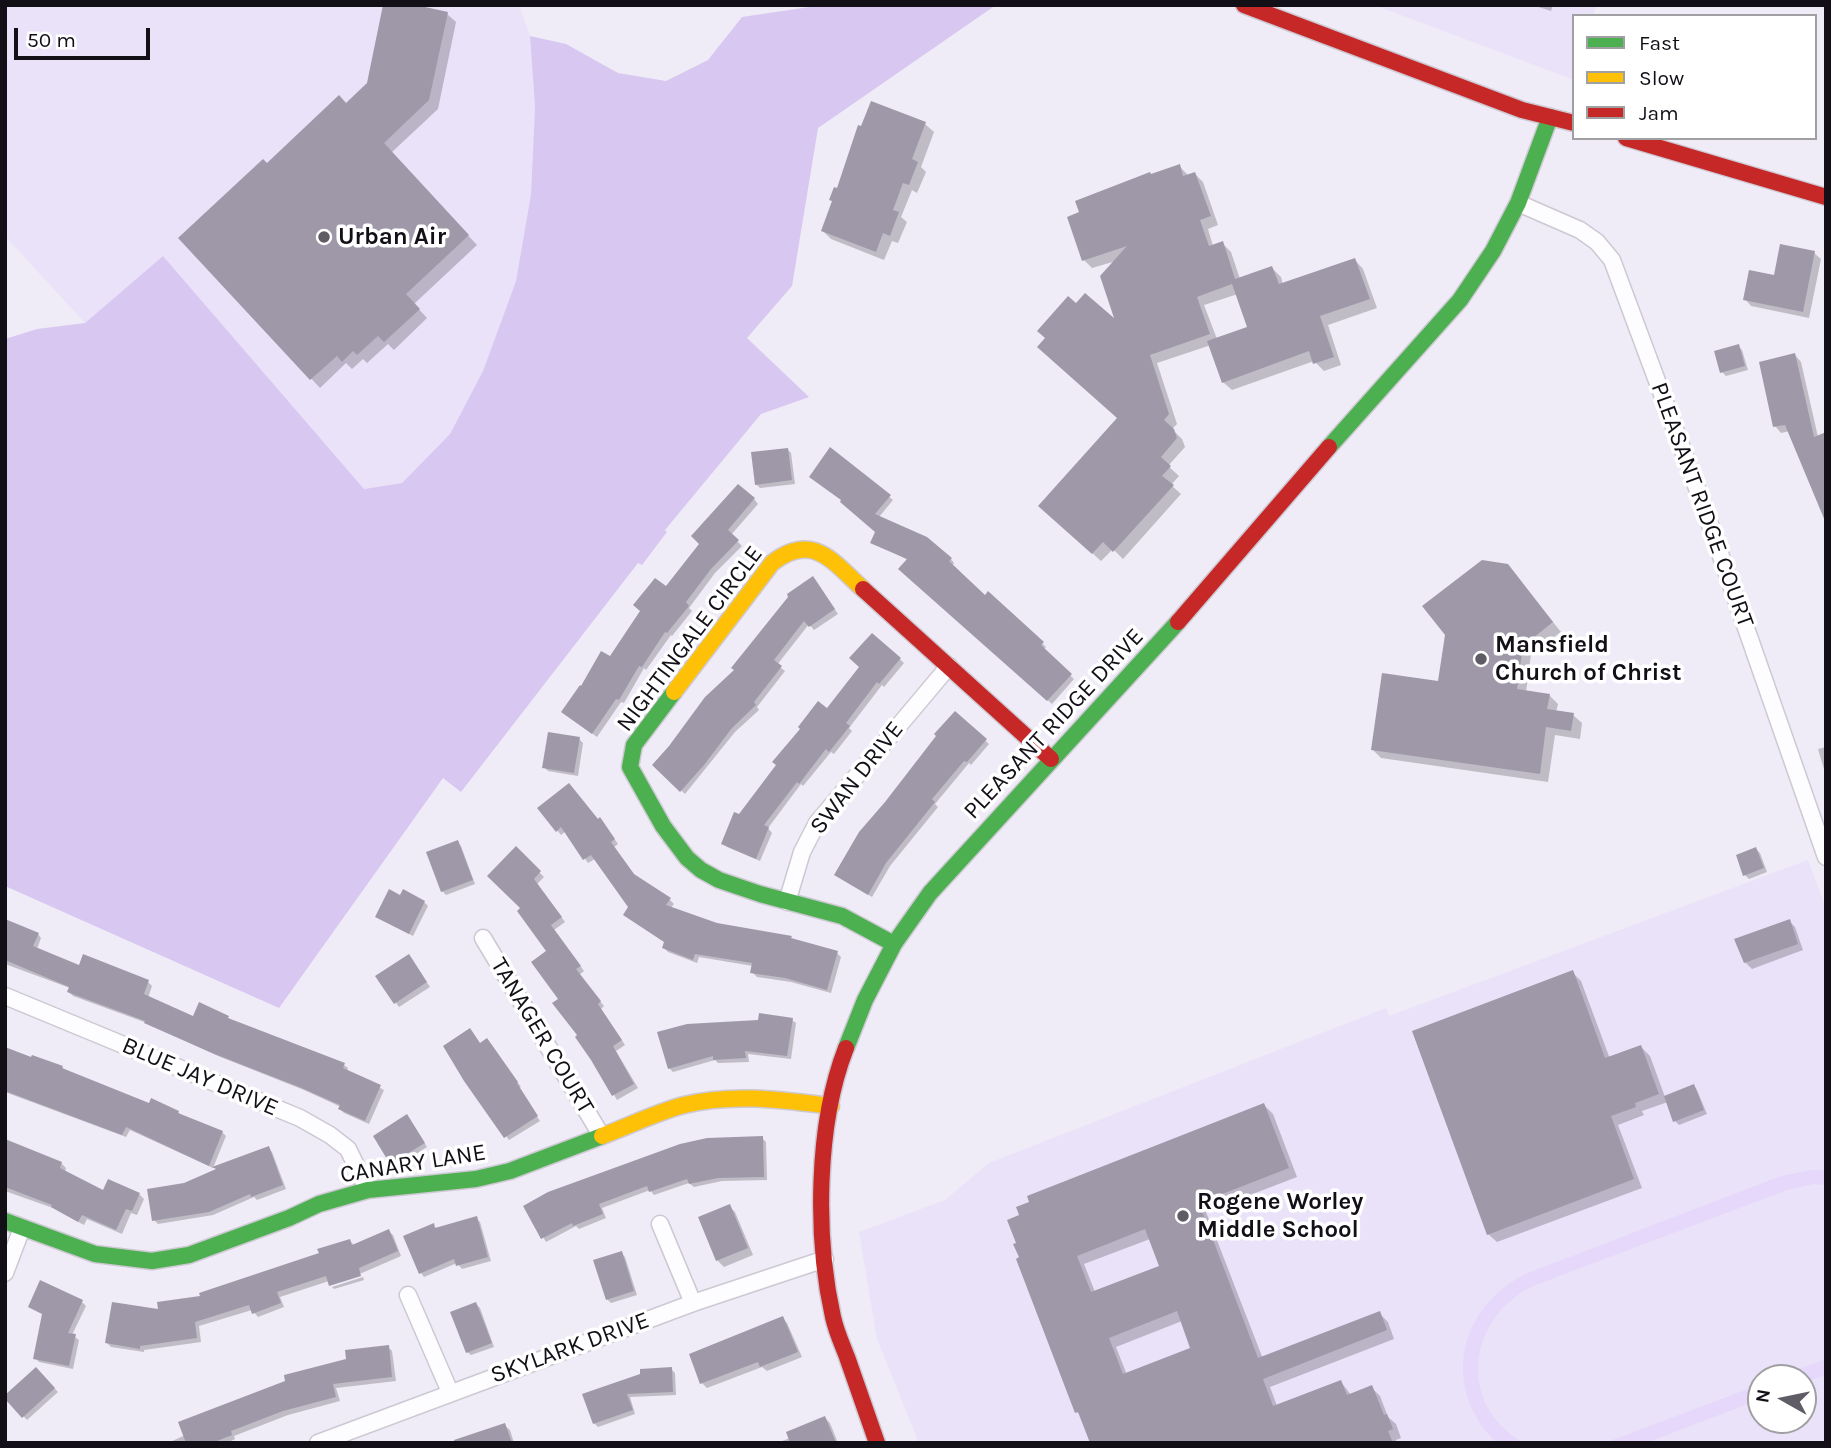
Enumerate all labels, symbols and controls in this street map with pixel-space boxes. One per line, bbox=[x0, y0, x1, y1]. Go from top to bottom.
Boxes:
scale bar bbox=[18, 14, 154, 58]
legend bbox=[1572, 14, 1817, 140]
text: 50 m bbox=[27, 28, 76, 52]
text: Fast bbox=[1639, 31, 1680, 55]
text: Slow bbox=[1639, 66, 1684, 90]
text: Jam bbox=[1639, 101, 1679, 125]
place label: Urban Air bbox=[338, 223, 446, 251]
marker: Urban Air bbox=[316, 229, 332, 245]
street label: PLEASANT RIDGE COURT bbox=[1644, 379, 1760, 631]
street label: NIGHTINGALE CIRCLE bbox=[611, 540, 769, 738]
street label: PLEASANT RIDGE DRIVE bbox=[958, 623, 1150, 825]
place label: Mansfield Church of Christ bbox=[1495, 631, 1681, 687]
marker: Mansfield Church of Christ bbox=[1473, 651, 1489, 667]
street label: SWAN DRIVE bbox=[804, 716, 910, 840]
street label: TANAGER COURT bbox=[484, 953, 600, 1119]
street label: BLUE JAY DRIVE bbox=[118, 1031, 282, 1123]
street label: CANARY LANE bbox=[338, 1138, 488, 1190]
place label: Rogene Worley Middle School bbox=[1197, 1188, 1363, 1244]
marker: Rogene Worley Middle School bbox=[1175, 1208, 1191, 1224]
street label: SKYLARK DRIVE bbox=[487, 1306, 653, 1390]
north arrow bbox=[1747, 1364, 1817, 1434]
text: N bbox=[1751, 1388, 1775, 1404]

